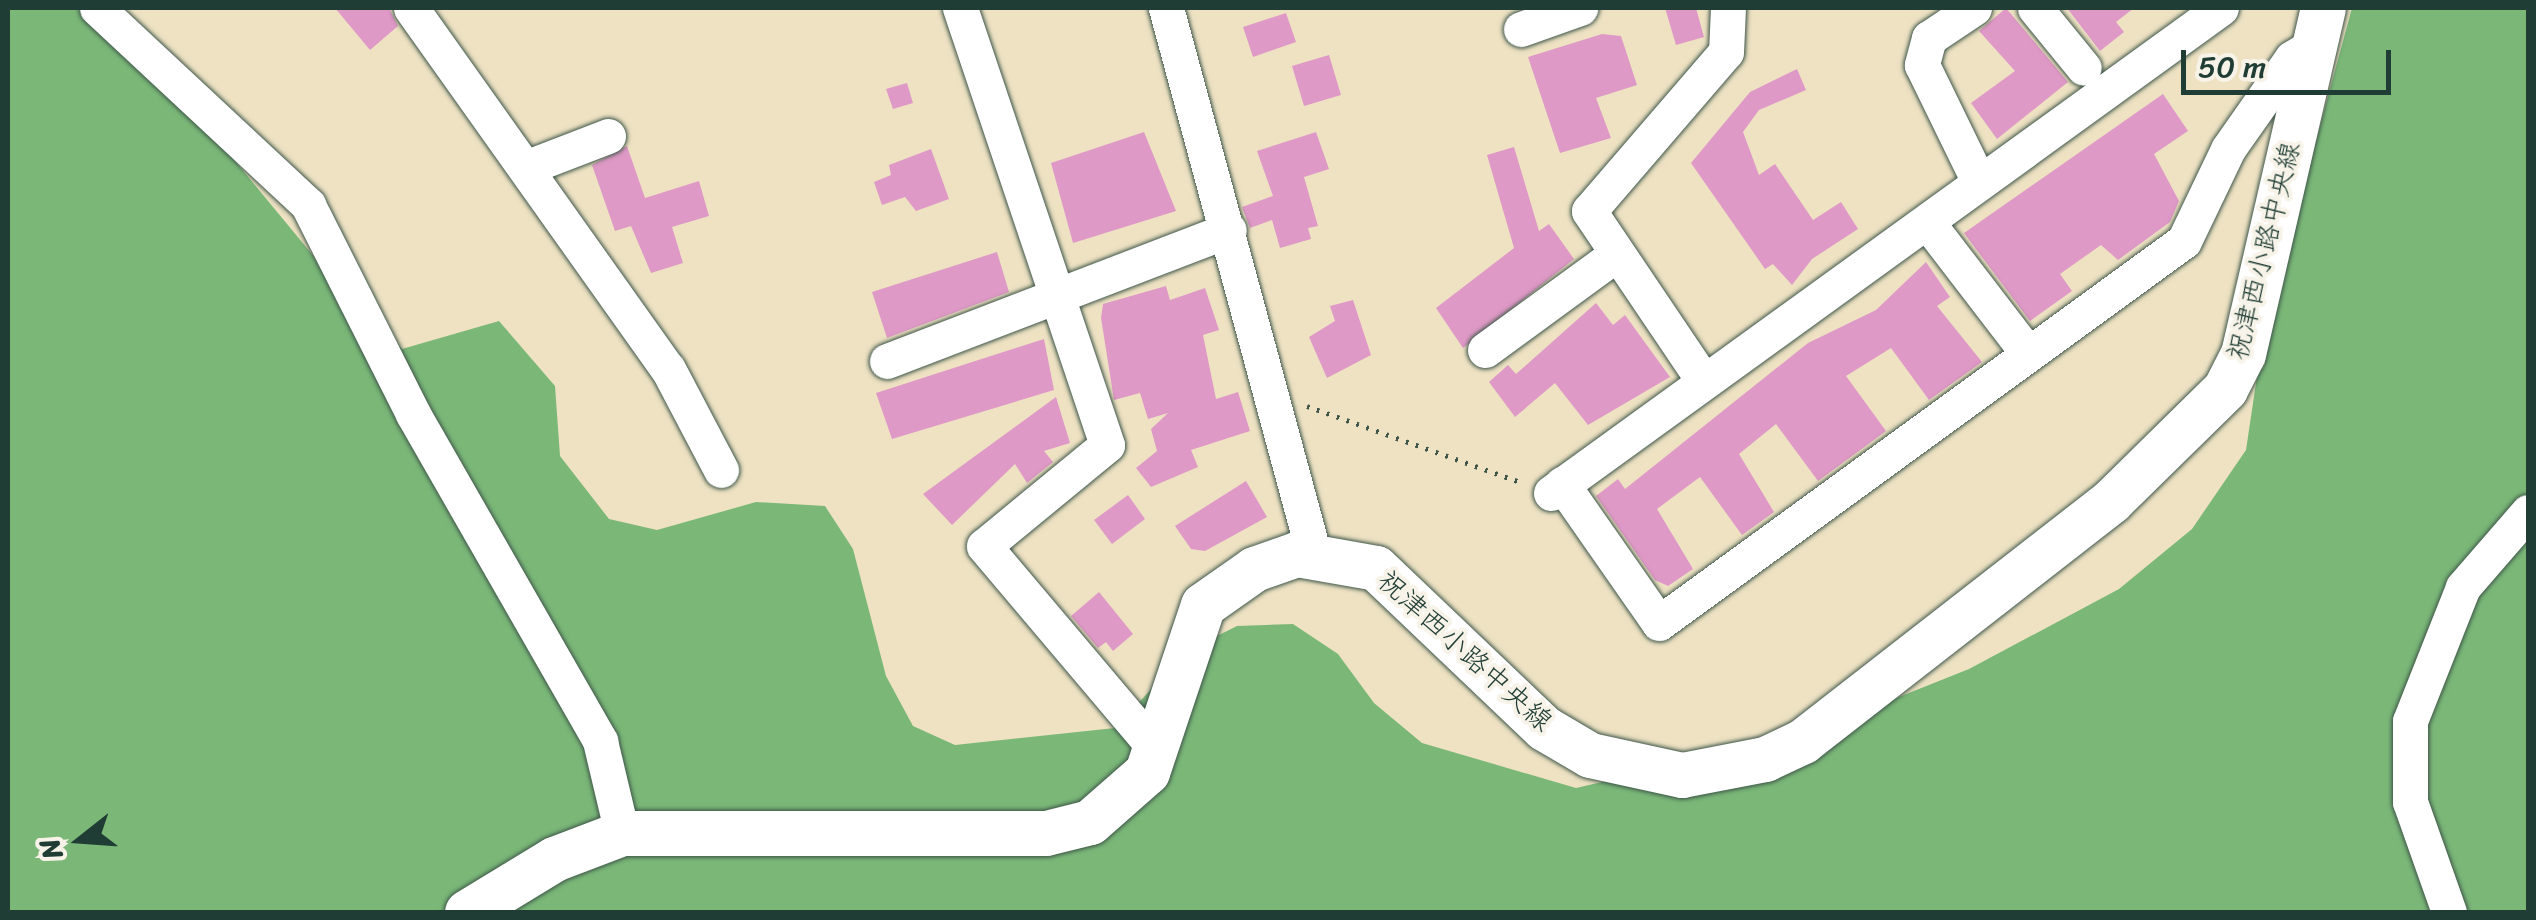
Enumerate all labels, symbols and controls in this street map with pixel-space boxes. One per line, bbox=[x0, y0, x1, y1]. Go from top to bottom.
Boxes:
scale bar bbox=[2186, 30, 2396, 92]
text: 50 m bbox=[2198, 40, 2266, 94]
street label: 祝津西小路中央線 bbox=[2221, 138, 2307, 364]
street label: 祝津西小路中央線 bbox=[1371, 564, 1559, 738]
north arrow bbox=[30, 790, 130, 890]
text: N bbox=[25, 832, 77, 865]

